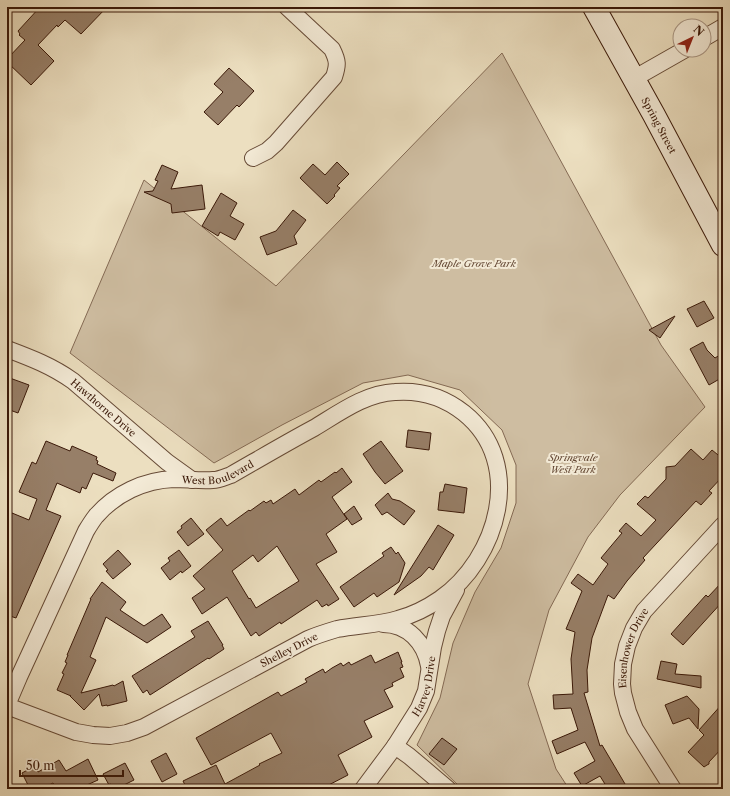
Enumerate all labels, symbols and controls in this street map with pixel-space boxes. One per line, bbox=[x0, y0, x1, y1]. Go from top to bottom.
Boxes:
north arrow bbox=[672, 18, 712, 58]
text: N bbox=[691, 22, 707, 39]
street label: Spring Street bbox=[639, 95, 680, 156]
park label: Maple Grove Park bbox=[431, 257, 517, 270]
street label: Hawthorne Drive bbox=[68, 376, 139, 440]
park label: Springvale West Park bbox=[547, 451, 599, 476]
street label: West Boulevard bbox=[180, 457, 256, 487]
street label: Eisenhower Drive bbox=[615, 605, 651, 689]
street label: Shelley Drive bbox=[258, 630, 320, 670]
street label: Harvey Drive bbox=[409, 655, 438, 719]
scale bar bbox=[20, 752, 123, 778]
text: 50 m bbox=[26, 758, 55, 773]

